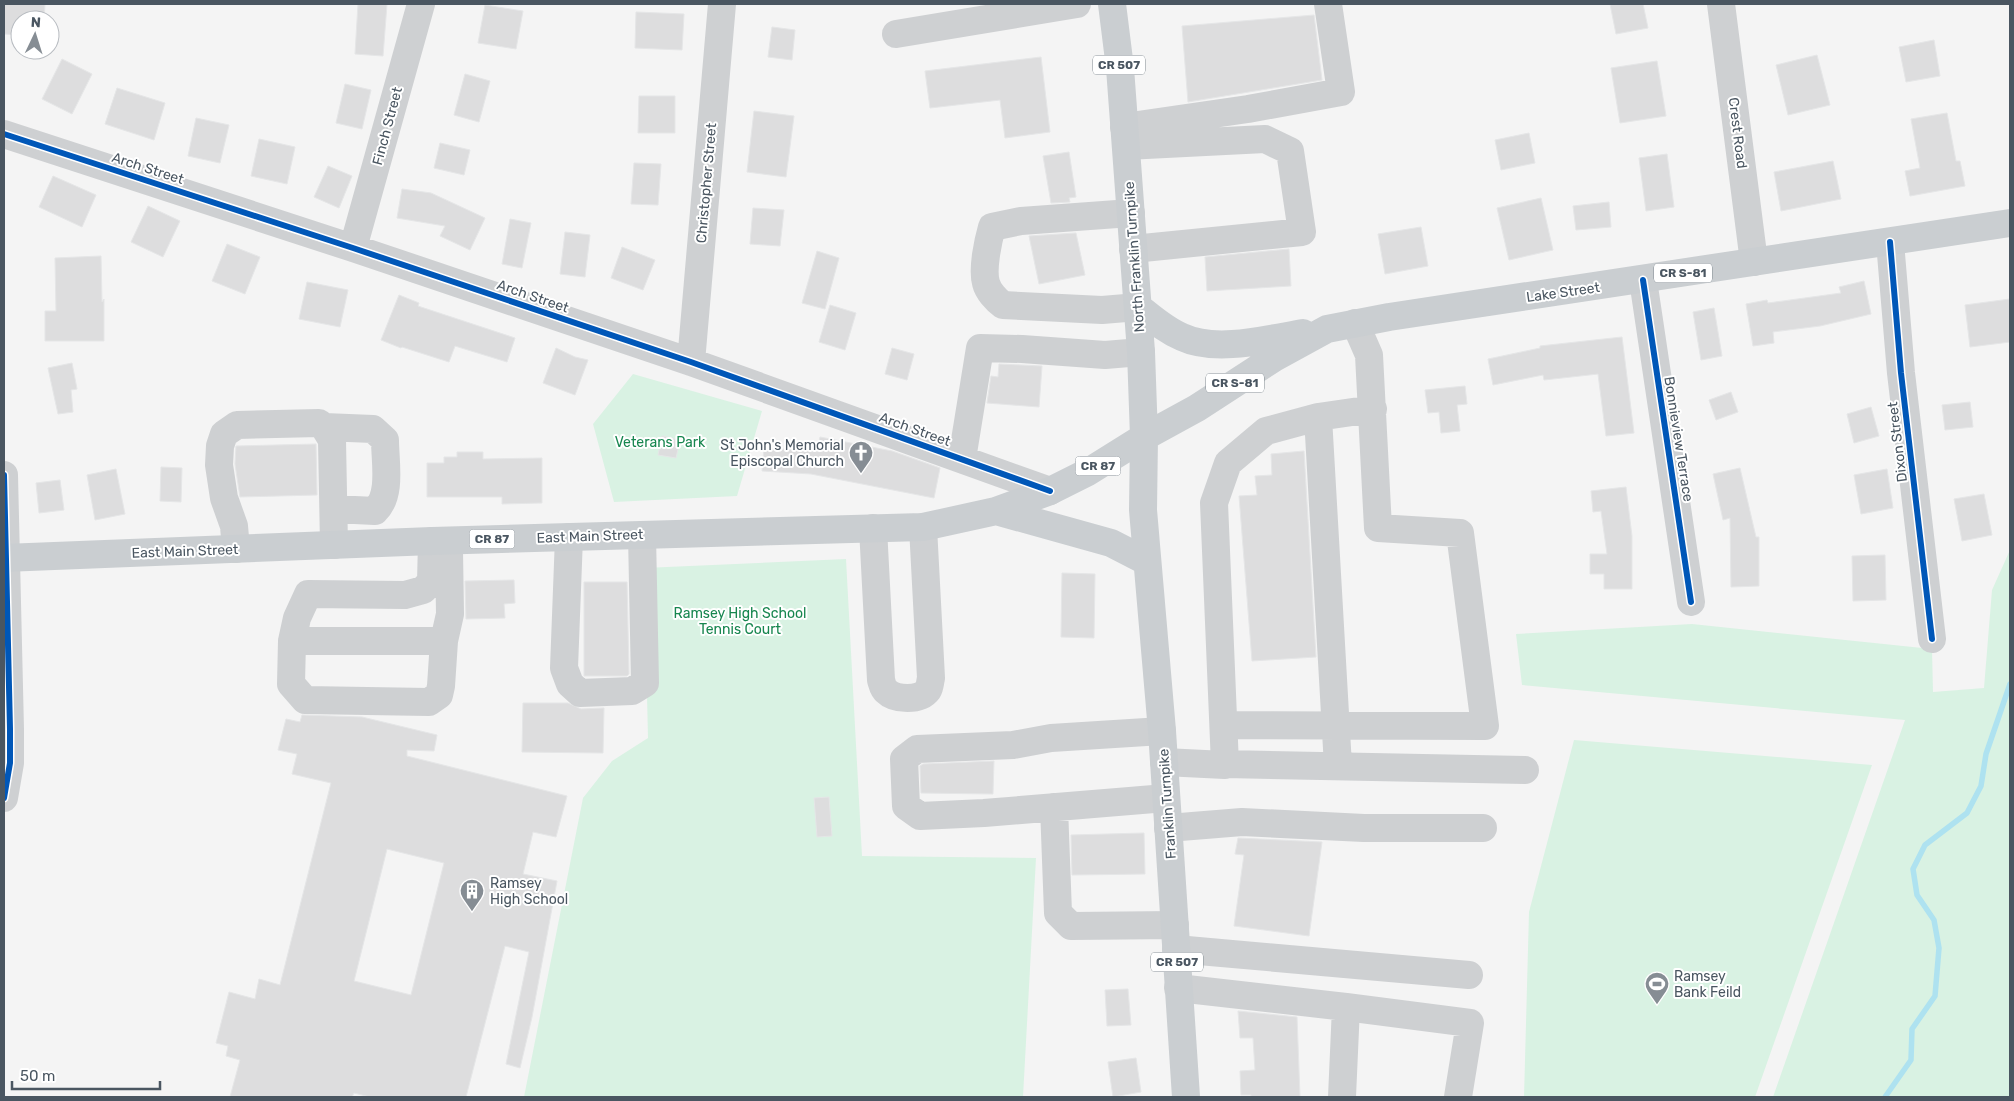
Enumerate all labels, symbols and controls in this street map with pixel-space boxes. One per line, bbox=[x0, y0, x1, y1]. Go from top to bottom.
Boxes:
north arrow bbox=[10, 10, 60, 60]
text: N bbox=[30, 14, 41, 31]
road number: CR 507 bbox=[1093, 56, 1145, 74]
street label: Finch Street bbox=[369, 85, 406, 167]
street label: Crest Road bbox=[1725, 97, 1750, 170]
street label: Christopher Street bbox=[693, 122, 720, 244]
street label: Arch Street bbox=[110, 149, 186, 188]
street label: North Franklin Turnpike bbox=[1121, 181, 1148, 333]
road number: CR S-81 bbox=[1654, 264, 1712, 282]
street label: Arch Street bbox=[495, 276, 571, 317]
street label: Lake Street bbox=[1525, 279, 1602, 306]
road number: CR S-81 bbox=[1206, 373, 1264, 392]
street label: Bonnieview Terrace bbox=[1660, 375, 1697, 503]
street label: Dixon Street bbox=[1884, 400, 1911, 483]
street label: Arch Street bbox=[877, 409, 953, 450]
park label: Veterans Park bbox=[615, 434, 706, 451]
place label: St John's Memorial Episcopal Church bbox=[720, 437, 844, 470]
church icon: St John's Memorial Episcopal Church bbox=[848, 440, 874, 474]
road number: CR 87 bbox=[1076, 456, 1120, 476]
street label: East Main Street bbox=[536, 526, 644, 547]
road number: CR 87 bbox=[470, 530, 514, 548]
street label: East Main Street bbox=[131, 541, 239, 562]
park label: Ramsey High School Tennis Court bbox=[674, 605, 806, 638]
street label: Franklin Turnpike bbox=[1155, 748, 1180, 860]
place label: Ramsey High School bbox=[490, 875, 568, 908]
building icon: Ramsey High School bbox=[459, 878, 485, 912]
road number: CR 507 bbox=[1151, 952, 1203, 972]
place label: Ramsey Bank Feild bbox=[1674, 968, 1741, 1001]
sports icon: Ramsey Bank Feild bbox=[1644, 971, 1670, 1005]
scale bar bbox=[12, 1058, 160, 1090]
text: 50 m bbox=[20, 1067, 55, 1085]

